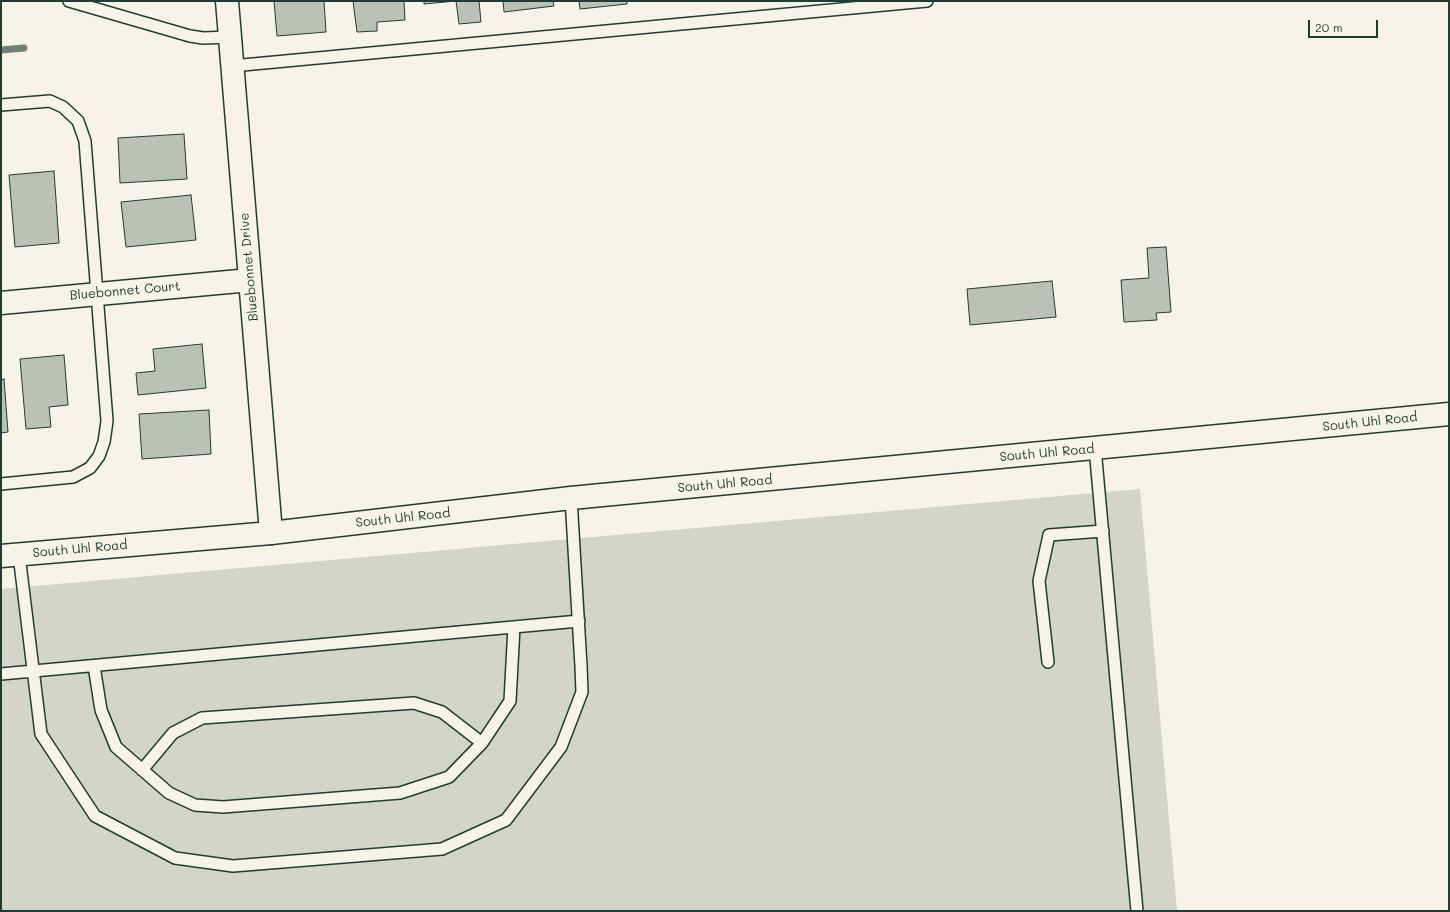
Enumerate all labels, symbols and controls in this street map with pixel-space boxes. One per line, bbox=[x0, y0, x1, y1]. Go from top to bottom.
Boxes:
scale bar bbox=[1310, 12, 1380, 38]
text: 20 m bbox=[1315, 19, 1343, 35]
street label: Bluebonnet Drive bbox=[236, 212, 262, 322]
street label: Bluebonnet Court bbox=[69, 278, 181, 304]
street label: South Uhl Road bbox=[1322, 409, 1418, 435]
street label: South Uhl Road bbox=[999, 441, 1095, 465]
street label: South Uhl Road bbox=[677, 472, 773, 496]
street label: South Uhl Road bbox=[355, 505, 451, 531]
street label: South Uhl Road bbox=[32, 537, 128, 561]

